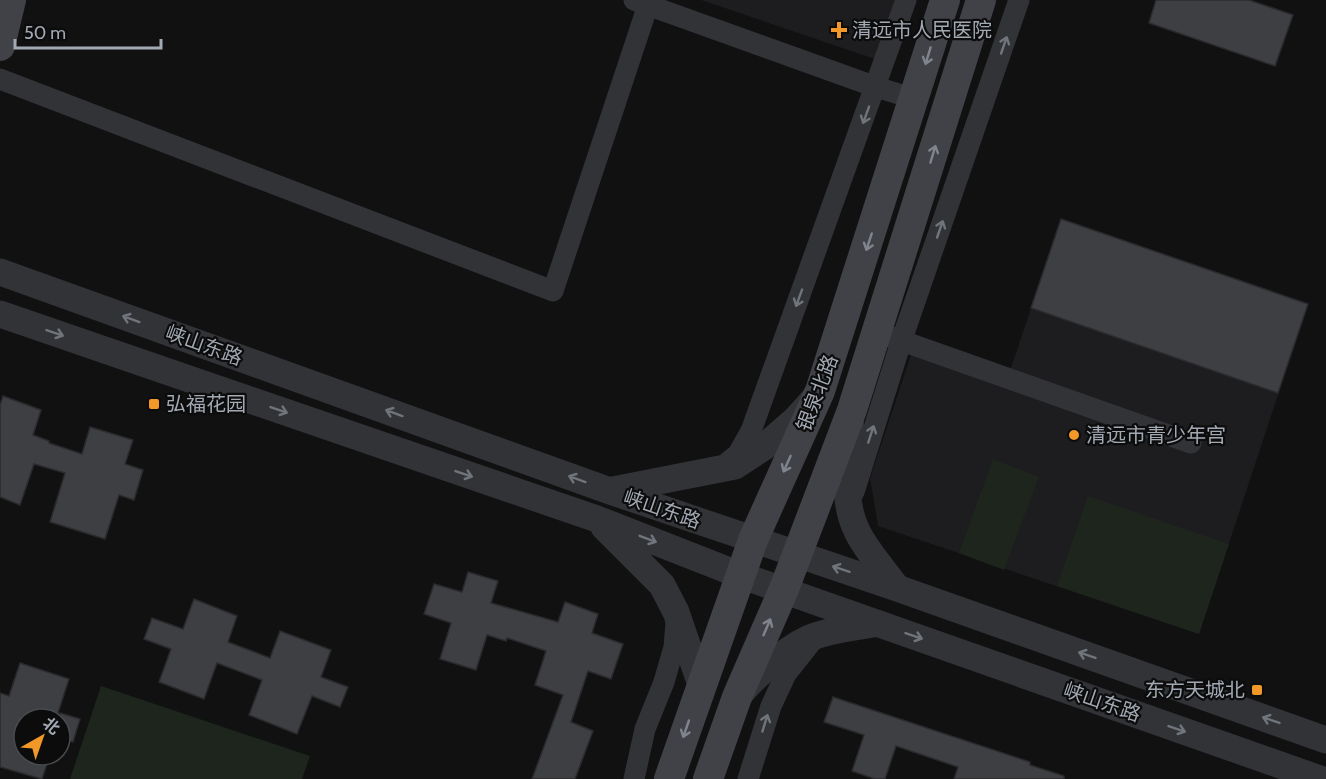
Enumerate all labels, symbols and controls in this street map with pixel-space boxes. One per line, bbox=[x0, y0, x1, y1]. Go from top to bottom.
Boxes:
scale bar bbox=[15, 12, 160, 50]
place label: 清远市人民医院 bbox=[852, 18, 992, 42]
marker: 清远市人民医院 bbox=[830, 21, 848, 39]
text: 50 m bbox=[24, 22, 66, 44]
one-way arrow bbox=[999, 36, 1010, 55]
one-way arrow bbox=[922, 46, 933, 65]
one-way arrow bbox=[859, 105, 870, 124]
one-way arrow bbox=[928, 145, 939, 164]
one-way arrow bbox=[936, 220, 947, 239]
one-way arrow bbox=[862, 232, 873, 251]
one-way arrow bbox=[793, 288, 804, 307]
one-way arrow bbox=[122, 312, 141, 323]
street label: 峡山东路 bbox=[162, 320, 246, 370]
one-way arrow bbox=[45, 329, 64, 340]
street label: 银泉北路 bbox=[791, 351, 843, 435]
place label: 弘福花园 bbox=[166, 392, 246, 416]
marker: 弘福花园 bbox=[147, 397, 161, 411]
one-way arrow bbox=[270, 406, 288, 417]
one-way arrow bbox=[385, 406, 404, 417]
place label: 清远市青少年宫 bbox=[1086, 423, 1226, 447]
one-way arrow bbox=[867, 425, 878, 444]
marker: 清远市青少年宫 bbox=[1067, 428, 1081, 442]
one-way arrow bbox=[781, 454, 793, 472]
one-way arrow bbox=[454, 469, 473, 480]
one-way arrow bbox=[568, 472, 587, 483]
street label: 峡山东路 bbox=[620, 485, 704, 533]
one-way arrow bbox=[638, 534, 656, 545]
one-way arrow bbox=[832, 563, 851, 574]
one-way arrow bbox=[762, 618, 774, 636]
one-way arrow bbox=[904, 631, 923, 642]
one-way arrow bbox=[1078, 649, 1097, 660]
street label: 峡山东路 bbox=[1060, 678, 1144, 726]
place label: 东方天城北 bbox=[1145, 678, 1245, 702]
marker: 东方天城北 bbox=[1250, 683, 1264, 697]
north arrow bbox=[12, 707, 72, 767]
text: 北 bbox=[39, 713, 64, 738]
one-way arrow bbox=[761, 714, 772, 733]
one-way arrow bbox=[1262, 714, 1281, 725]
one-way arrow bbox=[680, 719, 691, 738]
one-way arrow bbox=[1167, 724, 1186, 735]

